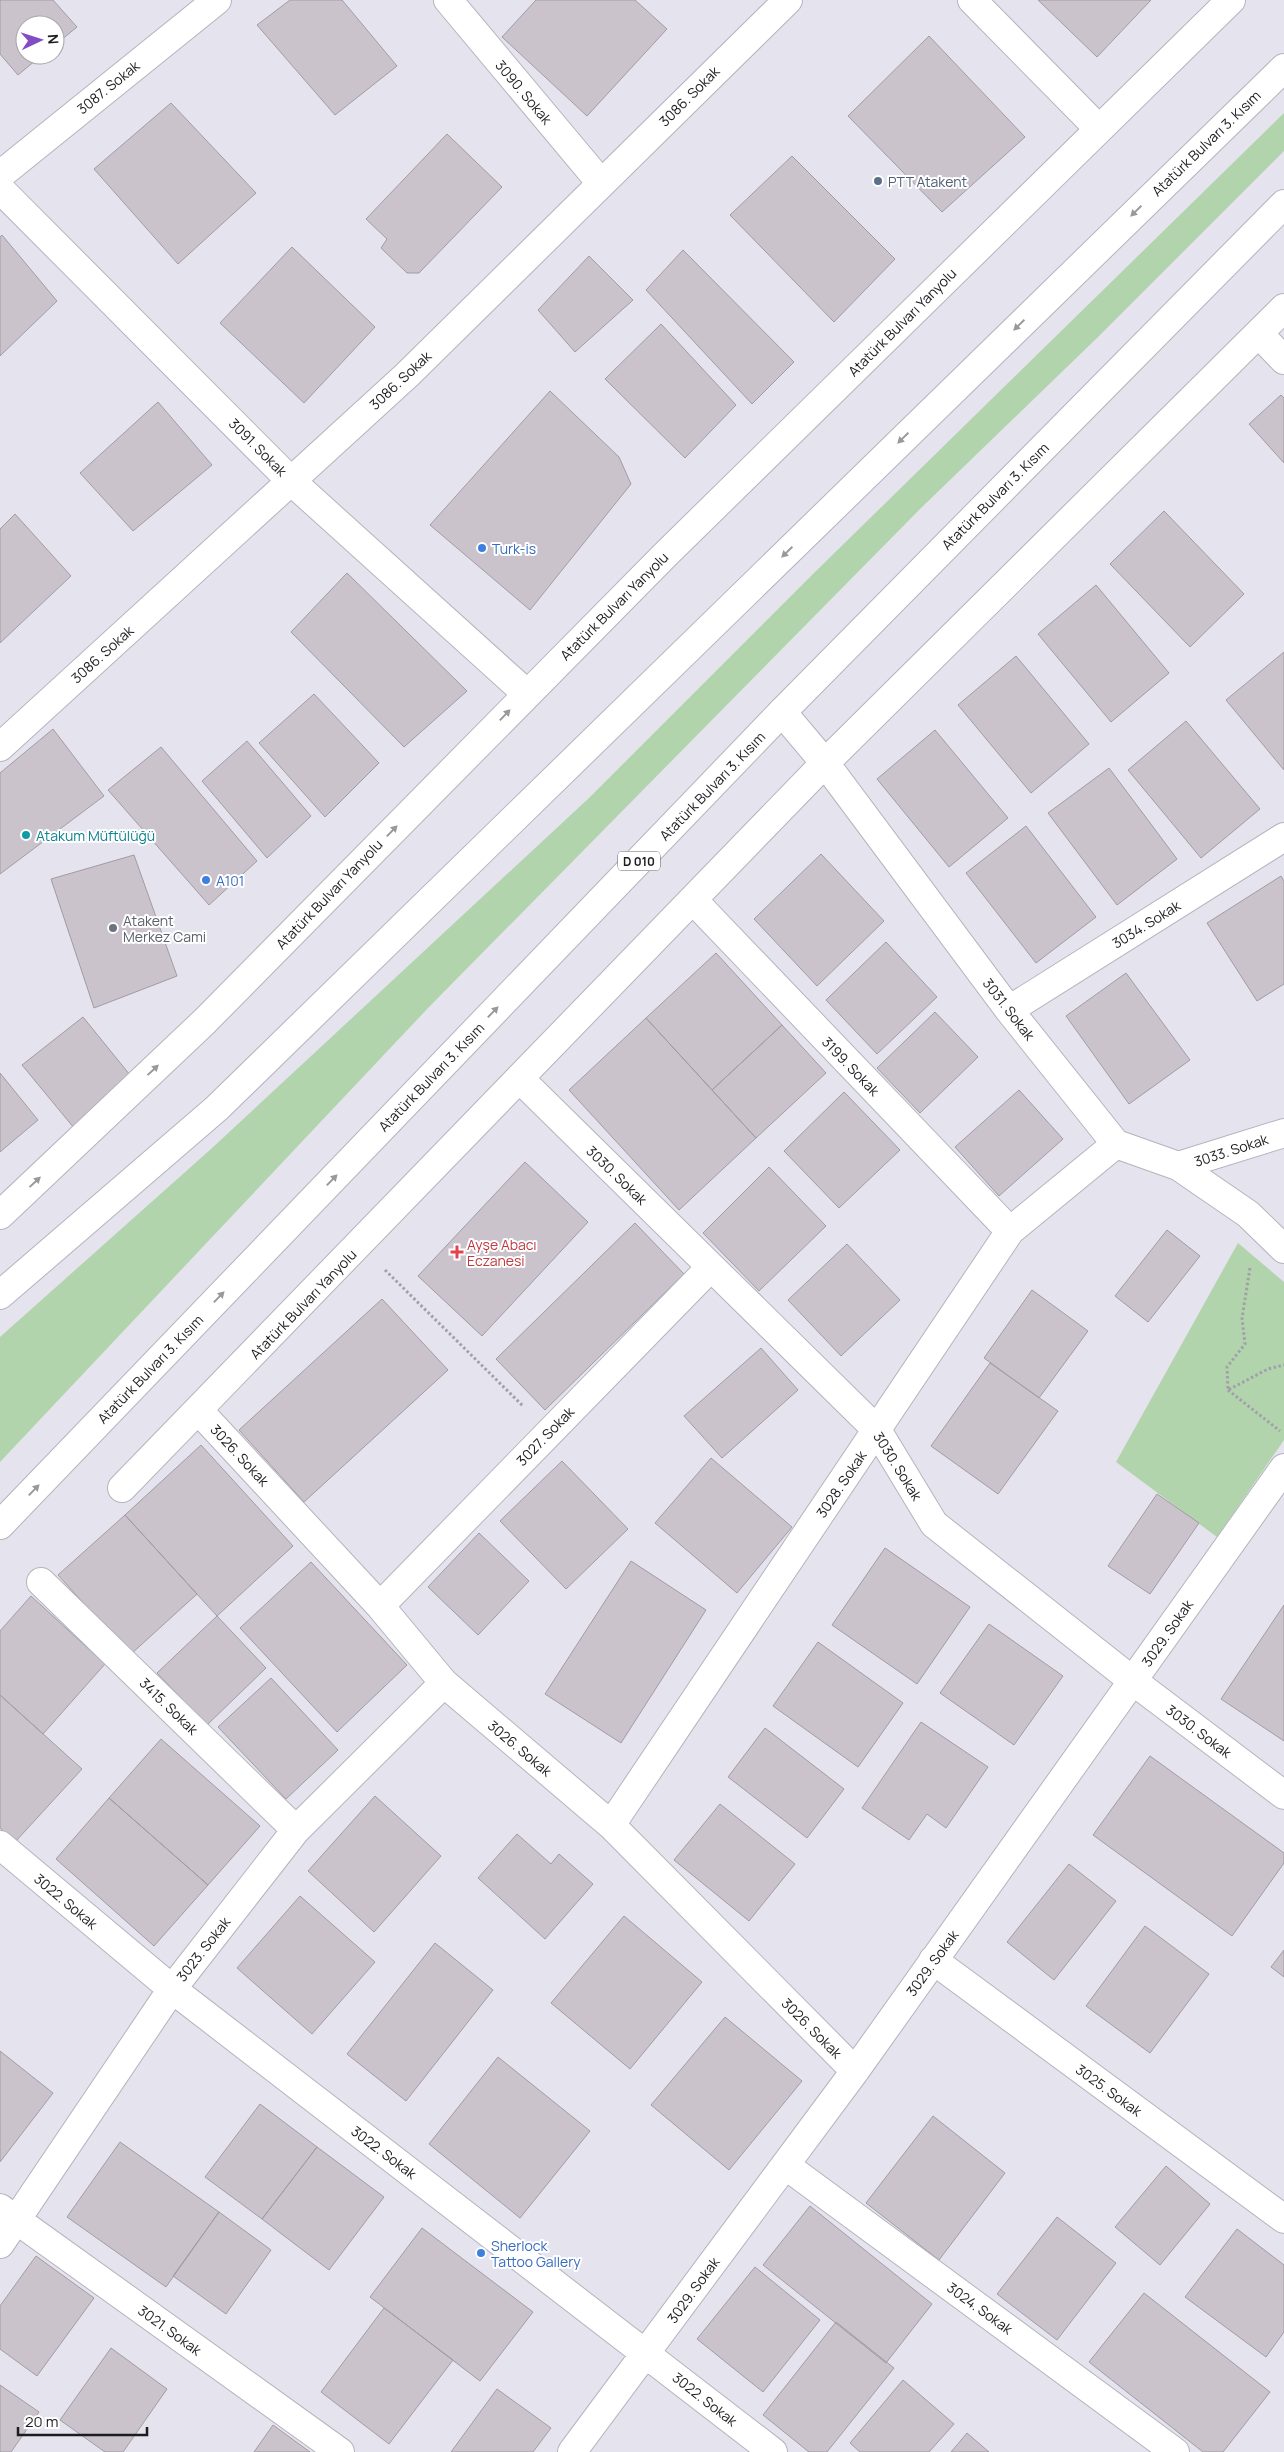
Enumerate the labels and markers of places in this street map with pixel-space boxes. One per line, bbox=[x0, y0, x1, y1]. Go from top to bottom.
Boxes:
place label: PTT Atakent bbox=[888, 172, 967, 191]
marker: PTT Atakent bbox=[872, 175, 884, 187]
place label: Turk-is bbox=[492, 539, 536, 558]
marker: Turk-is bbox=[476, 542, 488, 554]
place label: Atakum Müftülüğü bbox=[36, 826, 155, 845]
marker: Atakum Müftülüğü bbox=[20, 829, 32, 841]
place label: A101 bbox=[216, 871, 244, 890]
marker: A101 bbox=[200, 874, 212, 886]
place label: Atakent Merkez Cami bbox=[123, 911, 206, 946]
marker: Atakent Merkez Cami bbox=[107, 922, 119, 934]
place label: Ayşe Abacı Eczanesi bbox=[467, 1235, 537, 1270]
marker: Ayşe Abacı Eczanesi bbox=[451, 1246, 463, 1258]
place label: Sherlock Tattoo Gallery bbox=[491, 2236, 581, 2271]
marker: Sherlock Tattoo Gallery bbox=[475, 2247, 487, 2259]

